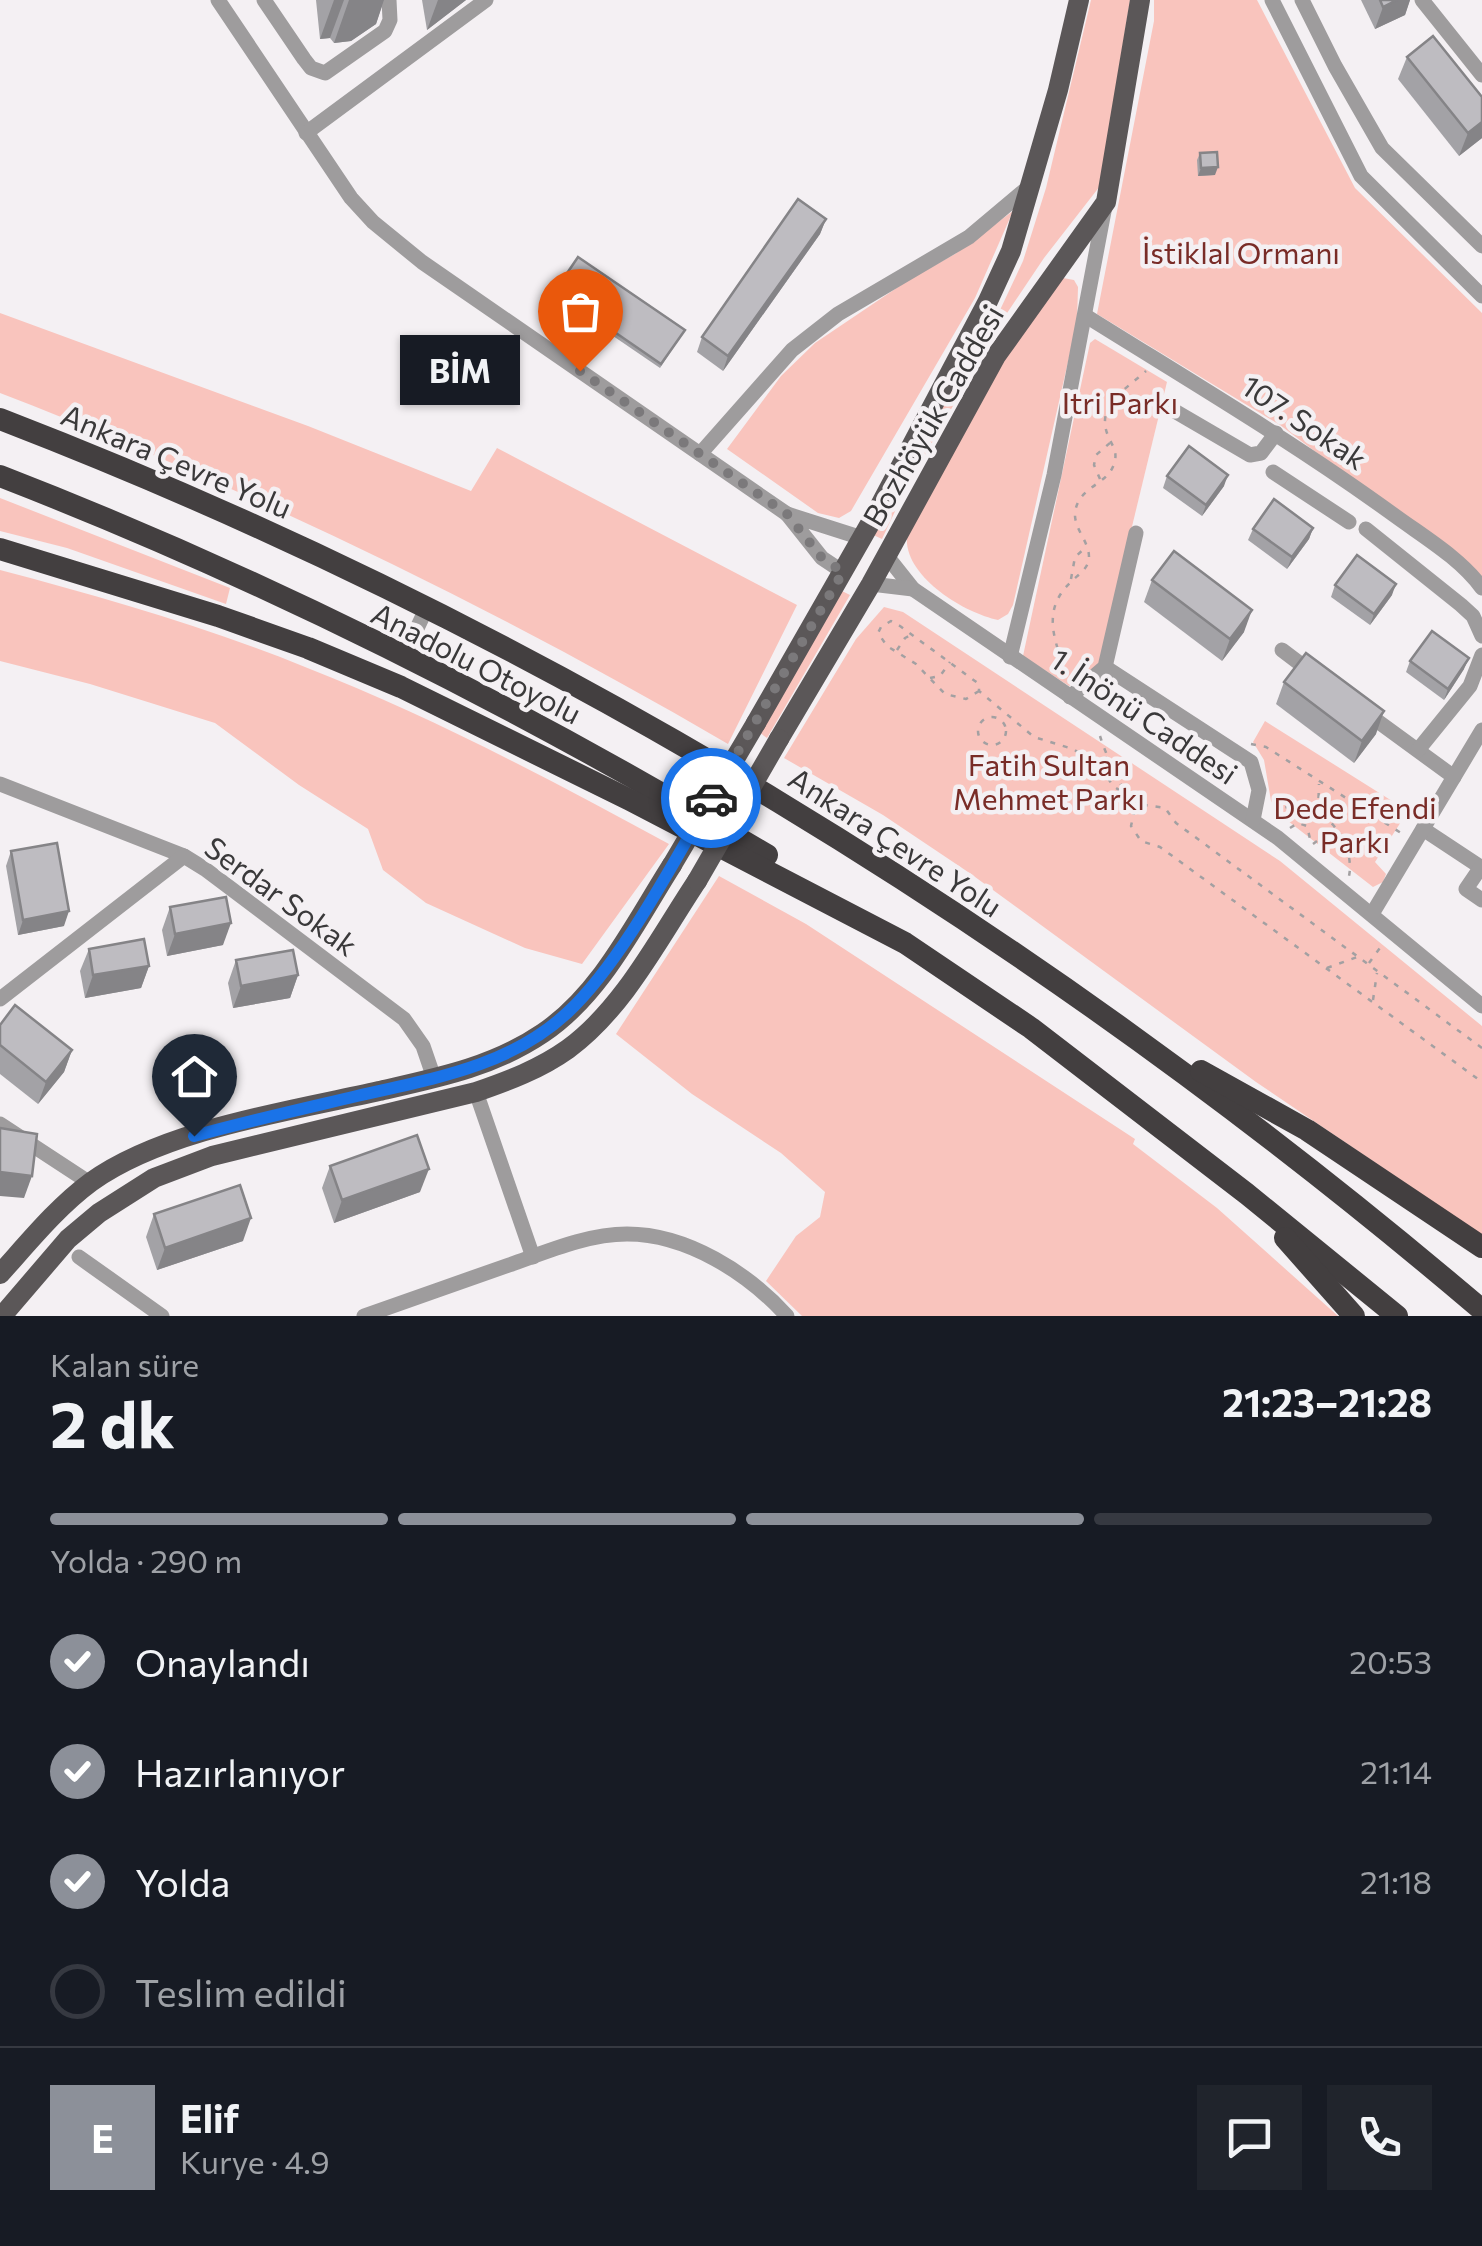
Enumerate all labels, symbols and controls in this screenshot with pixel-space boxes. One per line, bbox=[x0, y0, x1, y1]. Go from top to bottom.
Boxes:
park label: İstiklal Ormanı bbox=[1142, 233, 1340, 270]
pin bbox=[538, 269, 623, 372]
icon: bag bbox=[553, 284, 608, 339]
street label: Bozhöyük Caddesi bbox=[854, 298, 1010, 532]
callout: BİM bbox=[400, 336, 520, 406]
text: BİM bbox=[429, 350, 491, 390]
street label: 107. Sokak bbox=[1236, 366, 1374, 476]
park label: Itri Parkı bbox=[1062, 383, 1178, 420]
street label: Ankara Çevre Yolu bbox=[56, 395, 298, 525]
street label: Anadolu Otoyolu bbox=[366, 593, 588, 731]
street label: 1. İnönü Caddesi bbox=[1045, 639, 1245, 791]
park label: Fatih Sultan Mehmet Parkı bbox=[953, 745, 1145, 816]
courier bbox=[661, 748, 761, 848]
street label: Ankara Çevre Yolu bbox=[783, 758, 1009, 924]
icon: car bbox=[684, 771, 739, 826]
park label: Dede Efendi Parkı bbox=[1273, 788, 1437, 859]
street label: Serdar Sokak bbox=[199, 827, 365, 963]
pin bbox=[152, 1034, 237, 1137]
icon: home bbox=[167, 1049, 222, 1104]
text: Kalan süre bbox=[50, 1344, 199, 1384]
text: 21:23–21:28 bbox=[1222, 1378, 1432, 1425]
text: 2 dk bbox=[50, 1382, 175, 1461]
text: Yolda · 290 m bbox=[50, 1540, 242, 1580]
icon: check bbox=[50, 1634, 105, 1689]
text: Onaylandı bbox=[135, 1638, 310, 1685]
text: 20:53 bbox=[1349, 1641, 1432, 1681]
icon: check bbox=[50, 1744, 105, 1799]
text: Hazırlanıyor bbox=[135, 1748, 345, 1795]
text: 21:14 bbox=[1360, 1751, 1432, 1791]
icon: check bbox=[50, 1854, 105, 1909]
text: Yolda bbox=[135, 1858, 230, 1905]
text: 21:18 bbox=[1360, 1861, 1432, 1901]
text: Teslim edildi bbox=[135, 1968, 347, 2015]
button: chat bbox=[1197, 2085, 1302, 2190]
button: phone bbox=[1327, 2085, 1432, 2190]
text: Elif bbox=[180, 2094, 239, 2141]
text: E bbox=[91, 2114, 114, 2161]
text: Kurye · 4.9 bbox=[180, 2141, 330, 2181]

